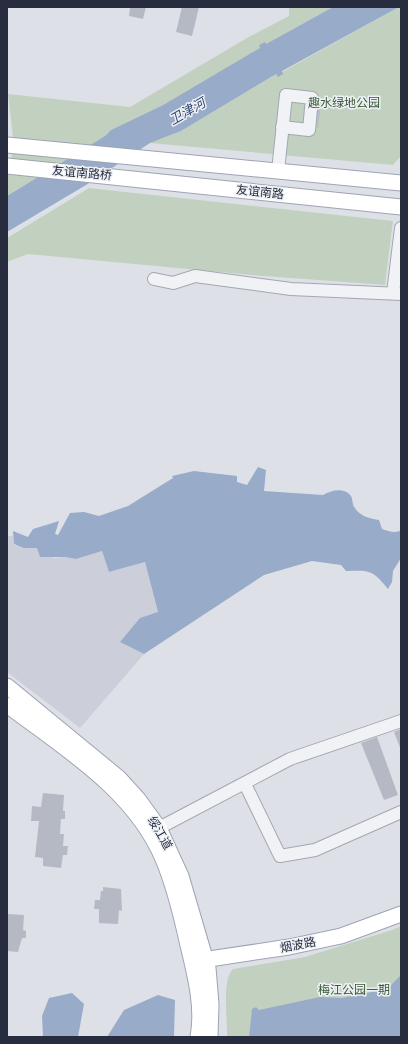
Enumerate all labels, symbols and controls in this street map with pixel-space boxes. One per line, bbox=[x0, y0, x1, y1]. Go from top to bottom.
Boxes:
water label: 卫津河 bbox=[166, 93, 210, 128]
park label: 趣水绿地公园 bbox=[308, 95, 380, 110]
street label: 友谊南路桥 bbox=[51, 162, 113, 183]
street label: 友谊南路 bbox=[235, 182, 285, 201]
street label: 绥江道 bbox=[145, 813, 176, 852]
street label: 烟波路 bbox=[279, 934, 317, 955]
park label: 梅江公园一期 bbox=[318, 982, 390, 997]

